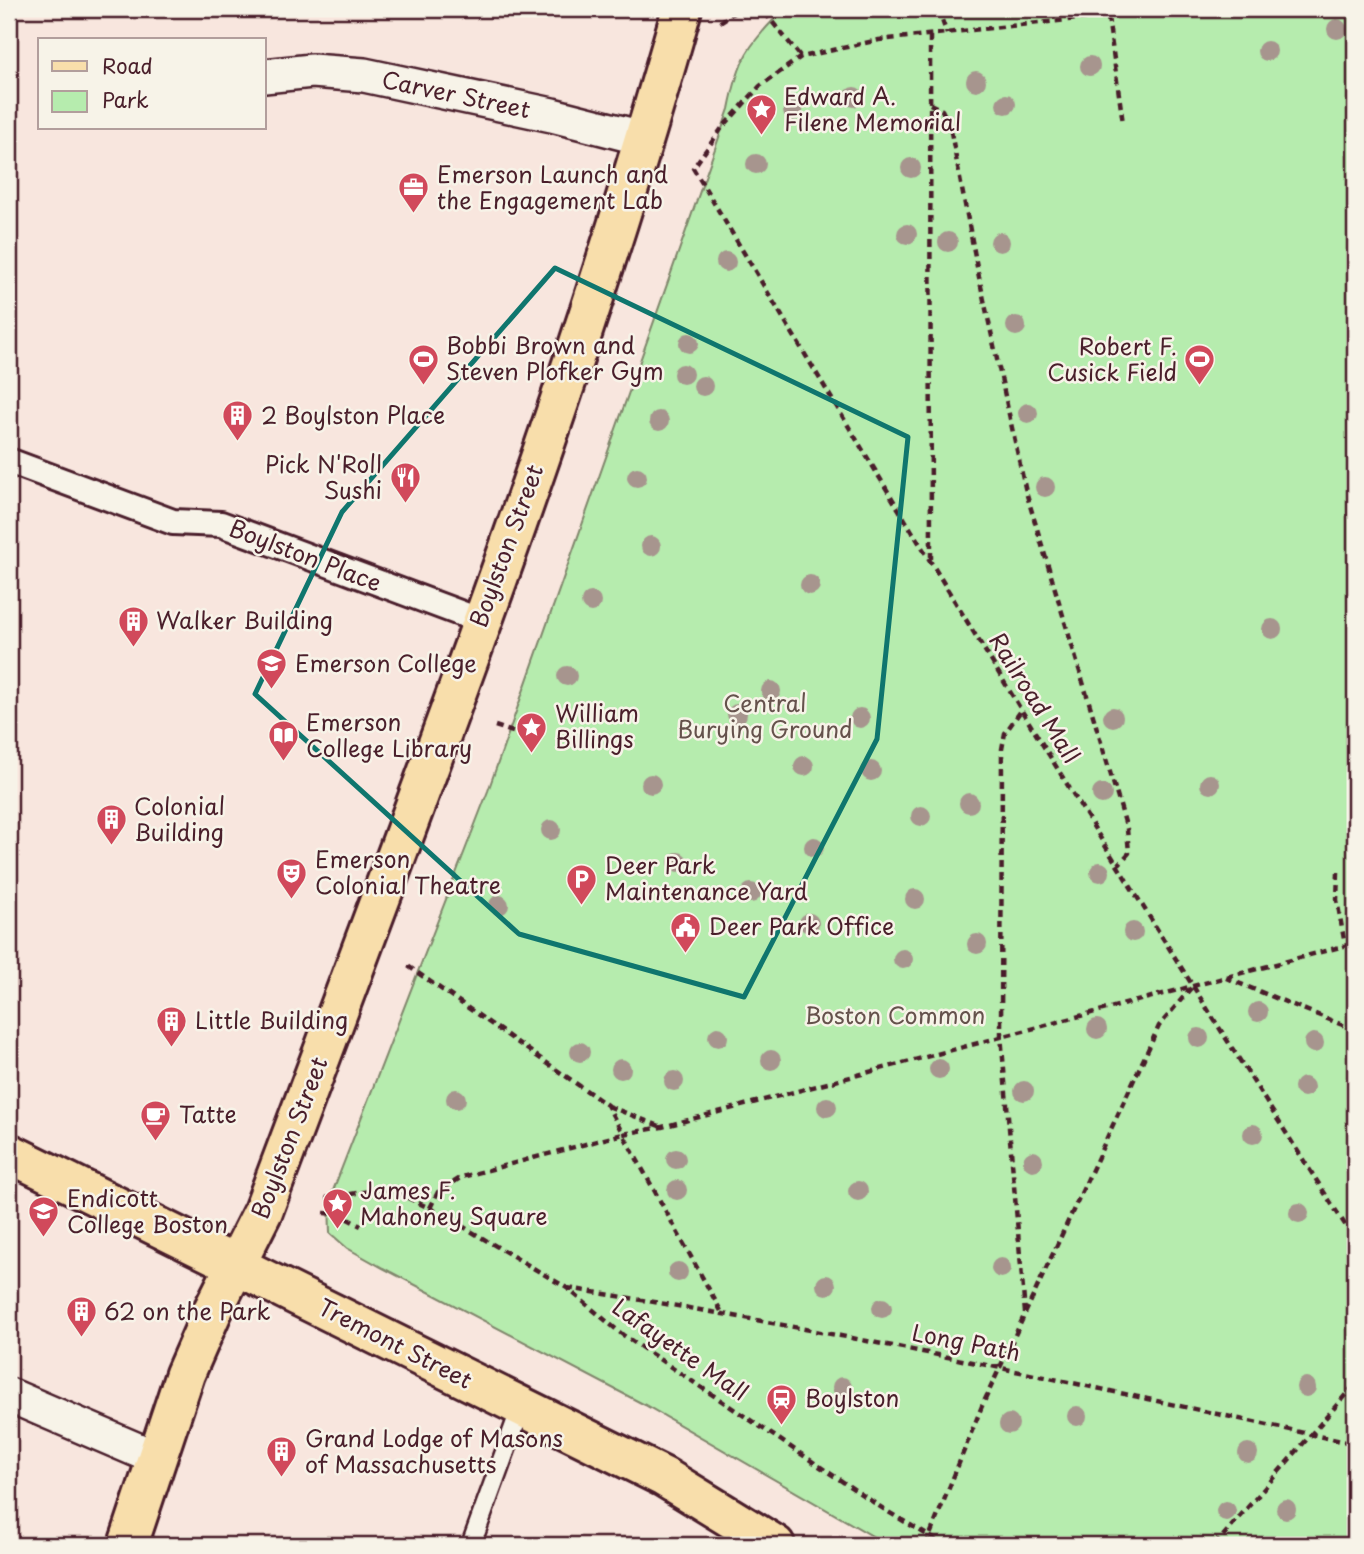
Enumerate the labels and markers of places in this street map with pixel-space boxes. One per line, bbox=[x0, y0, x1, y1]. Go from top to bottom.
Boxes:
place label: Edward A. Filene Memorial bbox=[784, 78, 961, 139]
place icon: Edward A. Filene Memorial bbox=[744, 93, 778, 137]
place label: Emerson Launch and the Engagement Lab bbox=[437, 156, 668, 217]
office icon: Emerson Launch and the Engagement Lab bbox=[397, 171, 431, 215]
place label: Bobbi Brown and Steven Plofker Gym bbox=[446, 327, 664, 388]
place label: Robert F. Cusick Field bbox=[1047, 328, 1177, 389]
sports icon: Bobbi Brown and Steven Plofker Gym bbox=[406, 342, 440, 386]
sports icon: Robert F. Cusick Field bbox=[1183, 343, 1217, 387]
place label: 2 Boylston Place bbox=[261, 397, 445, 432]
building icon: 2 Boylston Place bbox=[221, 399, 255, 443]
place label: Pick N'Roll Sushi bbox=[265, 446, 382, 507]
restaurant icon: Pick N'Roll Sushi bbox=[388, 461, 422, 505]
place label: Walker Building bbox=[156, 602, 333, 637]
building icon: Walker Building bbox=[116, 604, 150, 648]
place label: Emerson College bbox=[295, 645, 477, 680]
school or university icon: Emerson College bbox=[255, 647, 289, 691]
place label: William Billings bbox=[555, 695, 639, 756]
place label: Emerson College Library bbox=[306, 704, 472, 765]
place icon: William Billings bbox=[515, 710, 549, 754]
library icon: Emerson College Library bbox=[266, 719, 300, 763]
place label: Colonial Building bbox=[134, 788, 225, 849]
building icon: Colonial Building bbox=[94, 803, 128, 847]
place label: Emerson Colonial Theatre bbox=[315, 841, 501, 902]
place label: Deer Park Maintenance Yard bbox=[605, 847, 808, 908]
theatre icon: Emerson Colonial Theatre bbox=[275, 856, 309, 900]
parking icon: Deer Park Maintenance Yard bbox=[565, 862, 599, 906]
place label: Deer Park Office bbox=[709, 908, 894, 943]
public building icon: Deer Park Office bbox=[669, 910, 703, 954]
place label: Little Building bbox=[195, 1002, 348, 1037]
building icon: Little Building bbox=[155, 1004, 189, 1048]
place label: Tatte bbox=[179, 1096, 237, 1131]
cafe icon: Tatte bbox=[139, 1098, 173, 1142]
place label: James F. Mahoney Square bbox=[360, 1172, 548, 1233]
place label: Endicott College Boston bbox=[67, 1180, 228, 1241]
place icon: James F. Mahoney Square bbox=[320, 1187, 354, 1231]
school or university icon: Endicott College Boston bbox=[27, 1195, 61, 1239]
place label: 62 on the Park bbox=[104, 1293, 271, 1328]
building icon: 62 on the Park bbox=[64, 1295, 98, 1339]
place label: Boylston bbox=[805, 1380, 899, 1415]
station icon: Boylston bbox=[765, 1382, 799, 1426]
place label: Grand Lodge of Masons of Massachusetts bbox=[305, 1420, 563, 1481]
building icon: Grand Lodge of Masons of Massachusetts bbox=[265, 1435, 299, 1479]

